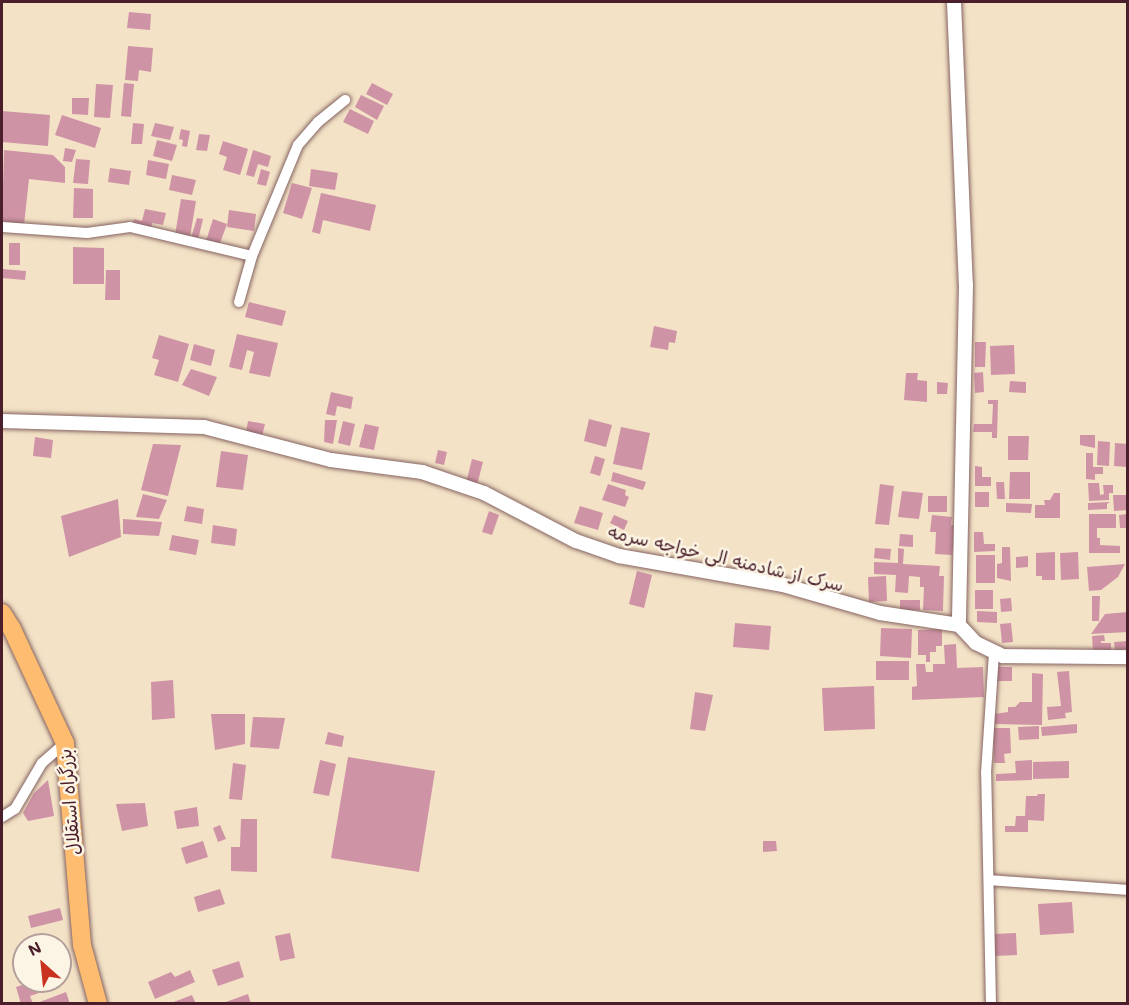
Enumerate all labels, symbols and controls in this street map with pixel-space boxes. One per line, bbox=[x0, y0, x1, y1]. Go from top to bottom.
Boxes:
street label: سرک از شادمنه الی خواجه سرمه bbox=[606, 520, 846, 596]
street label: بزرگراه استقلال bbox=[54, 748, 84, 856]
north arrow bbox=[12, 933, 72, 993]
text: N bbox=[24, 936, 45, 960]

